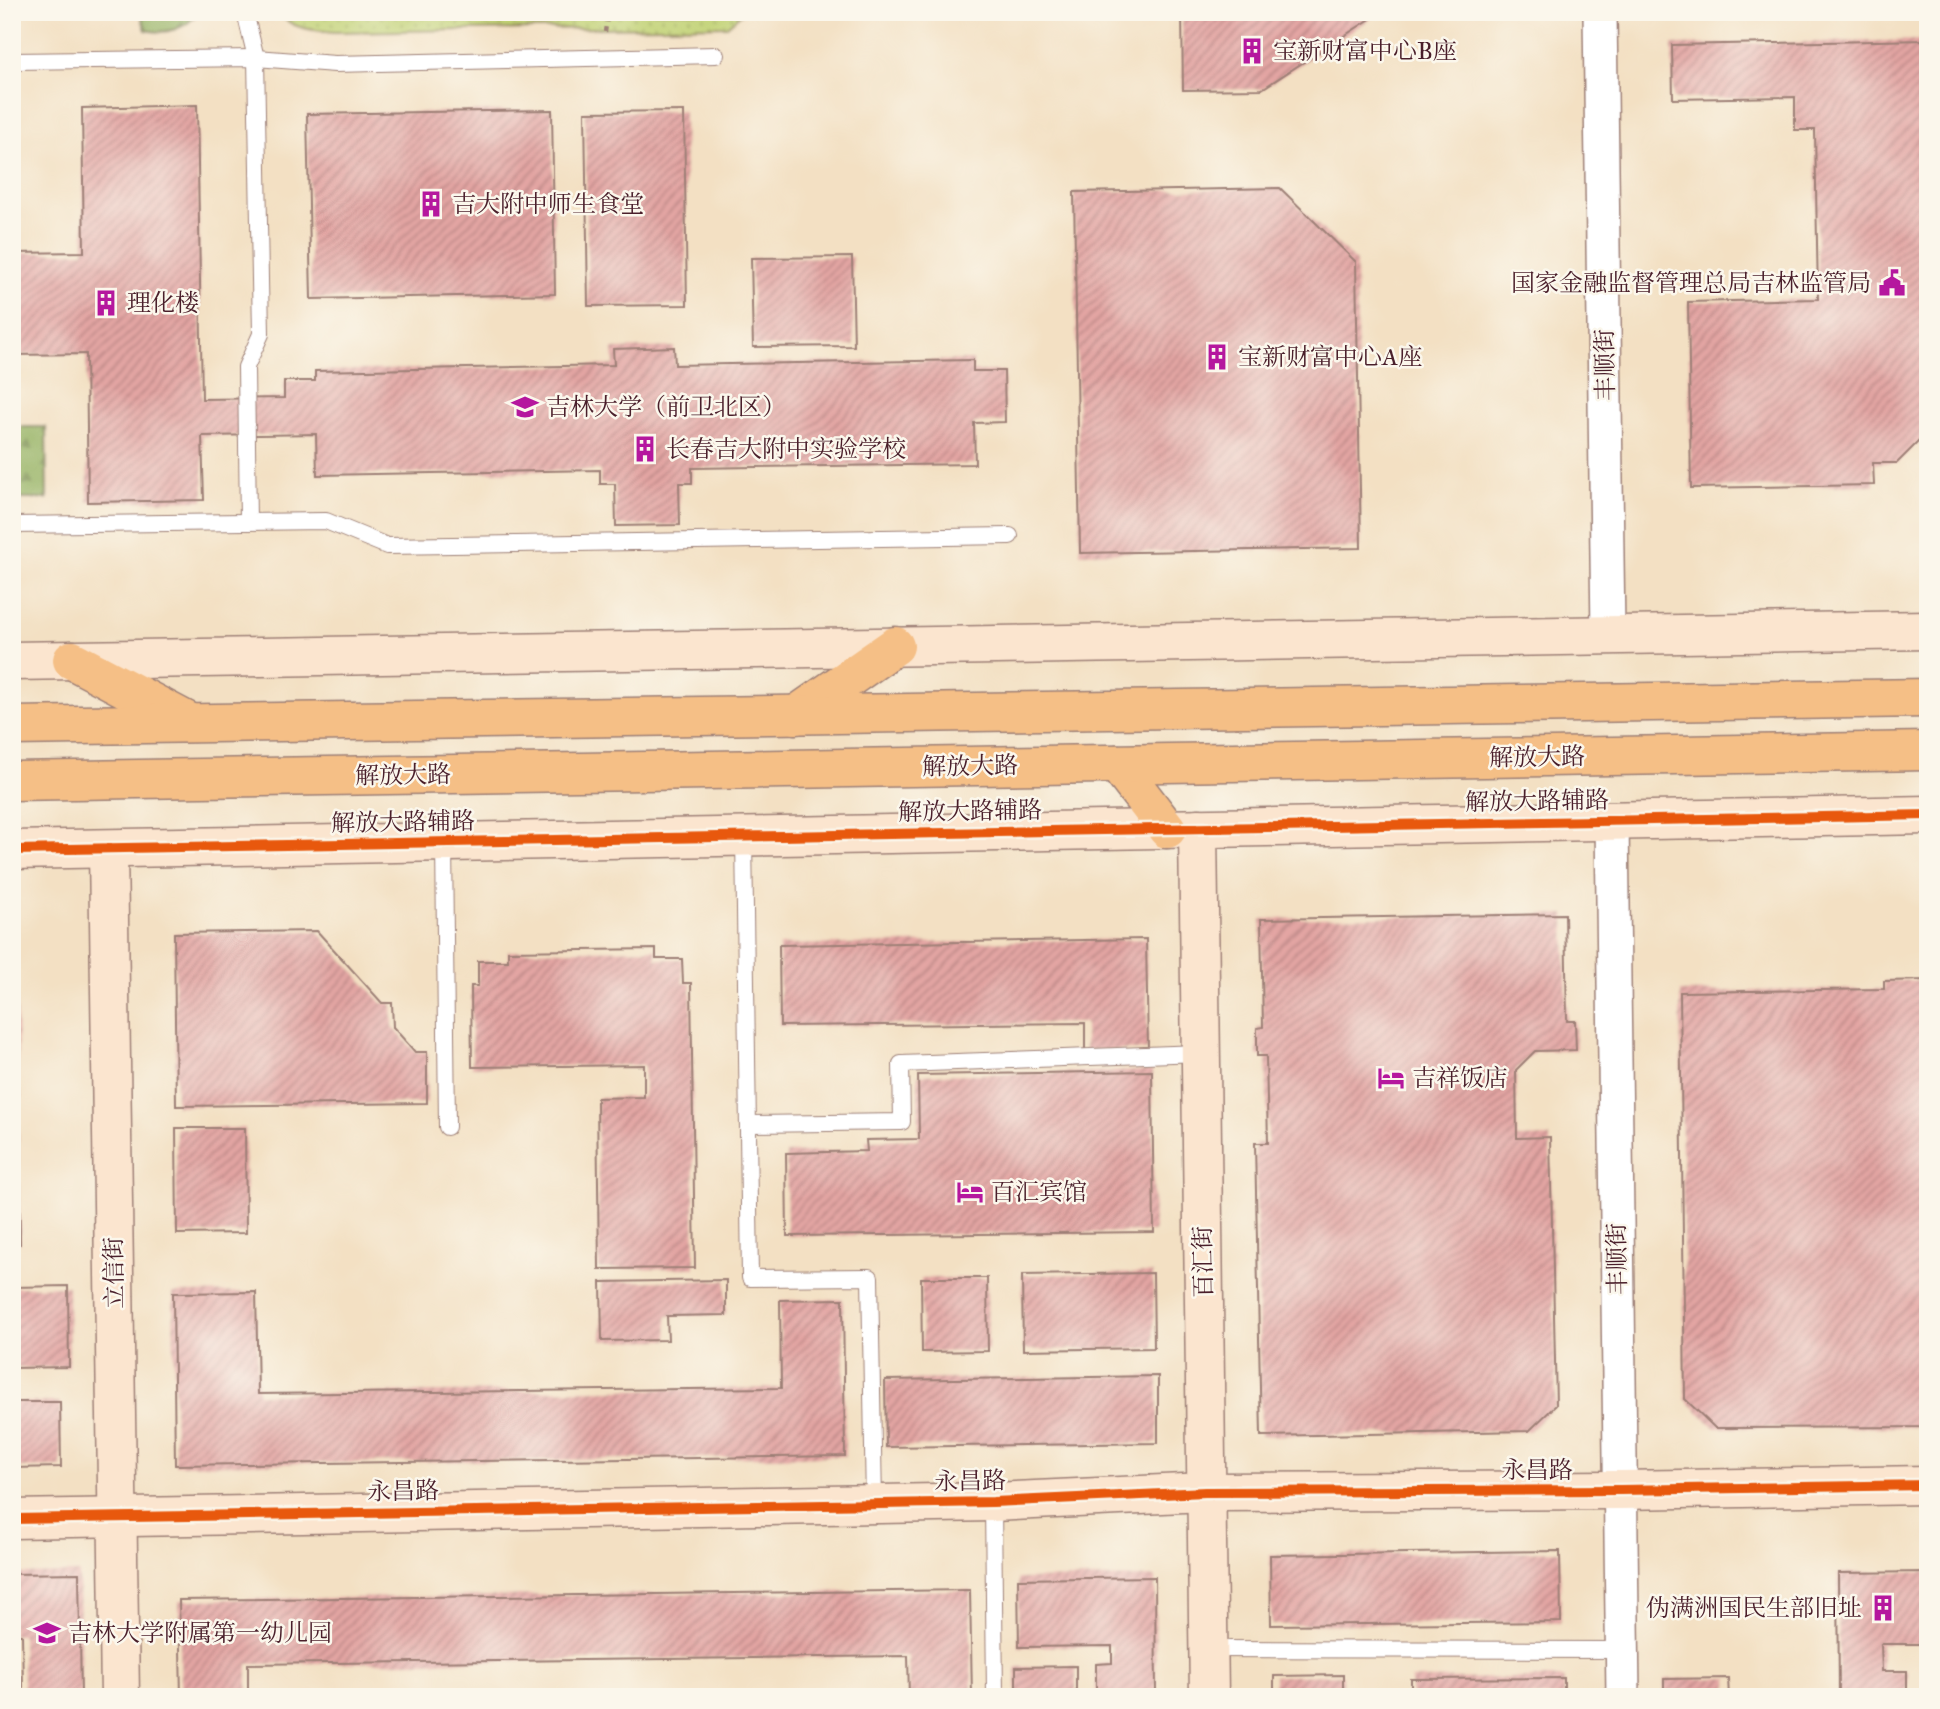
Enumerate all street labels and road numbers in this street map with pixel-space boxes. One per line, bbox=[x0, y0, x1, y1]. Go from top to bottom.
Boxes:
street label: 丰顺街 bbox=[1589, 329, 1621, 401]
street label: 解放大路 bbox=[1489, 741, 1585, 773]
street label: 解放大路 bbox=[922, 750, 1018, 782]
street label: 解放大路 bbox=[355, 759, 451, 791]
street label: 解放大路辅路 bbox=[1465, 785, 1609, 817]
street label: 解放大路辅路 bbox=[898, 795, 1042, 827]
street label: 解放大路辅路 bbox=[331, 806, 475, 838]
street label: 丰顺街 bbox=[1601, 1223, 1633, 1295]
street label: 百汇街 bbox=[1187, 1226, 1219, 1298]
street label: 立信街 bbox=[98, 1237, 130, 1309]
street label: 永昌路 bbox=[1501, 1455, 1573, 1485]
street label: 永昌路 bbox=[934, 1465, 1006, 1497]
street label: 永昌路 bbox=[367, 1475, 439, 1507]

